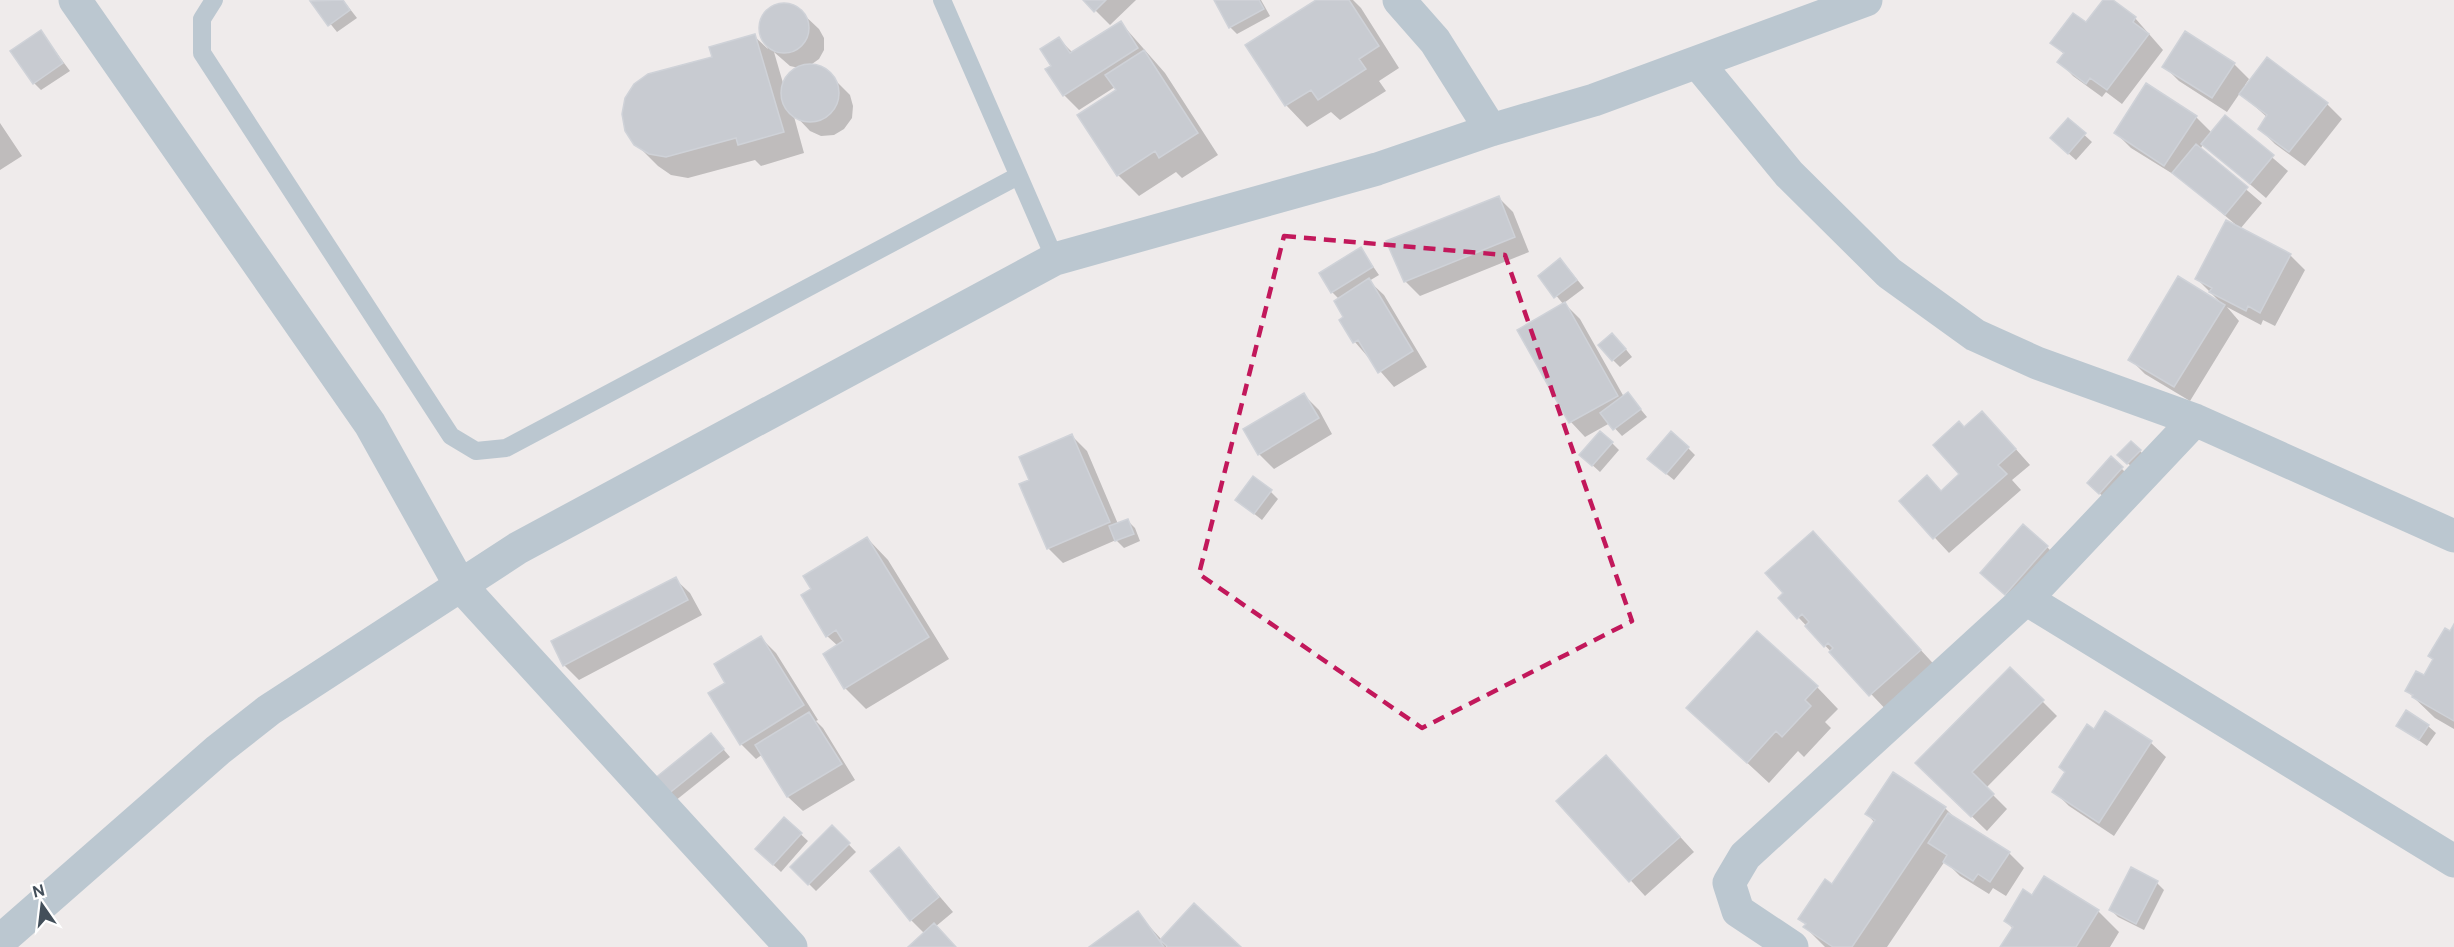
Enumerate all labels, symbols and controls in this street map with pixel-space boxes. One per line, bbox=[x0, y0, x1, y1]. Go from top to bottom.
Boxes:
north arrow bbox=[12, 875, 72, 935]
text: N bbox=[30, 879, 47, 903]

